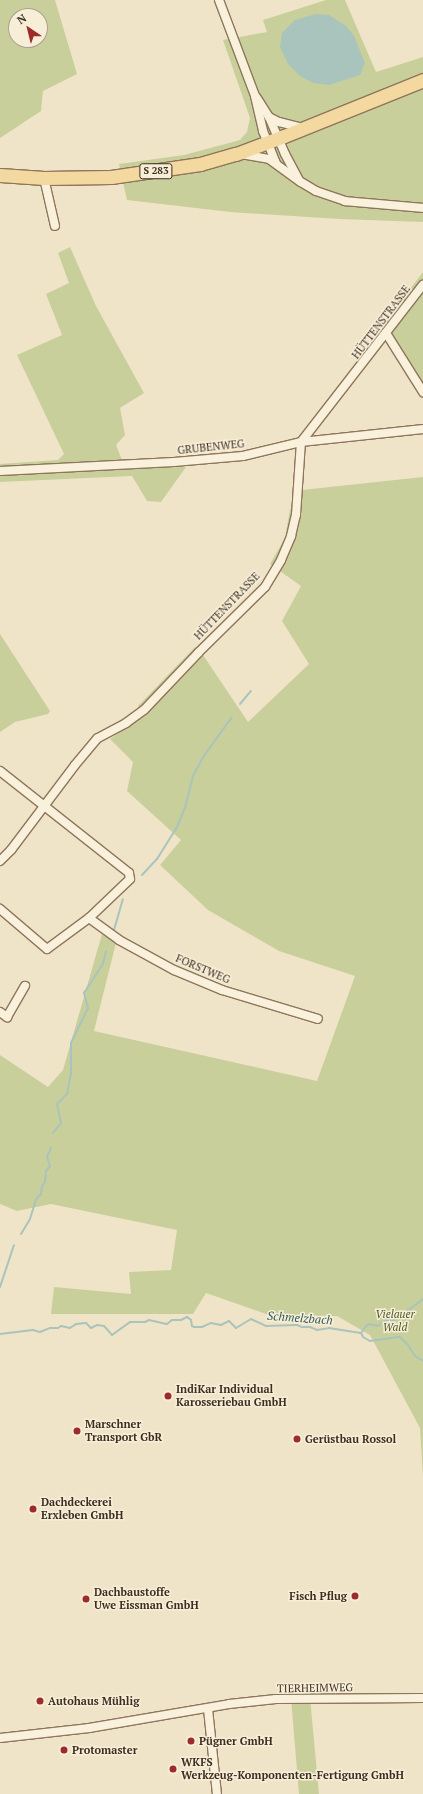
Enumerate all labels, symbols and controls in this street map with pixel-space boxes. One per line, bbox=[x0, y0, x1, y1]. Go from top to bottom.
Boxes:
north arrow bbox=[8, 8, 48, 48]
text: N bbox=[14, 11, 29, 27]
road number: S 283 bbox=[139, 163, 173, 179]
street label: HÜTTENSTRASSE bbox=[349, 283, 413, 361]
street label: GRUBENWEG bbox=[177, 437, 245, 457]
street label: HÜTTENSTRASSE bbox=[191, 569, 263, 643]
street label: FORSTWEG bbox=[174, 952, 232, 986]
park label: Vielauer Wald bbox=[375, 1308, 415, 1334]
water label: Schmelzbach bbox=[267, 1309, 333, 1327]
place label: IndiKar Individual Karosseriebau GmbH bbox=[176, 1383, 287, 1409]
marker: IndiKar Individual Karosseriebau GmbH bbox=[163, 1391, 173, 1401]
place label: Marschner Transport GbR bbox=[85, 1418, 162, 1444]
marker: Marschner Transport GbR bbox=[72, 1426, 82, 1436]
place label: Gerüstbau Rossol bbox=[305, 1432, 396, 1446]
marker: Gerüstbau Rossol bbox=[292, 1434, 302, 1444]
place label: Dachdeckerei Erxleben GmbH bbox=[41, 1496, 123, 1522]
marker: Dachdeckerei Erxleben GmbH bbox=[28, 1504, 38, 1514]
place label: Dachbaustoffe Uwe Eissman GmbH bbox=[94, 1586, 199, 1612]
place label: Fisch Pflug bbox=[289, 1589, 347, 1603]
marker: Fisch Pflug bbox=[350, 1591, 360, 1601]
marker: Dachbaustoffe Uwe Eissman GmbH bbox=[81, 1594, 91, 1604]
street label: TIERHEIMWEG bbox=[277, 1681, 353, 1695]
place label: Autohaus Mühlig bbox=[48, 1694, 139, 1708]
marker: Autohaus Mühlig bbox=[35, 1696, 45, 1706]
place label: Pügner GmbH bbox=[199, 1734, 273, 1748]
marker: Pügner GmbH bbox=[186, 1736, 196, 1746]
place label: Protomaster bbox=[72, 1743, 137, 1757]
marker: Protomaster bbox=[59, 1745, 69, 1755]
place label: WKFS Werkzeug-Komponenten-Fertigung GmbH bbox=[181, 1756, 404, 1782]
marker: WKFS Werkzeug-Komponenten-Fertigung GmbH bbox=[168, 1764, 178, 1774]

